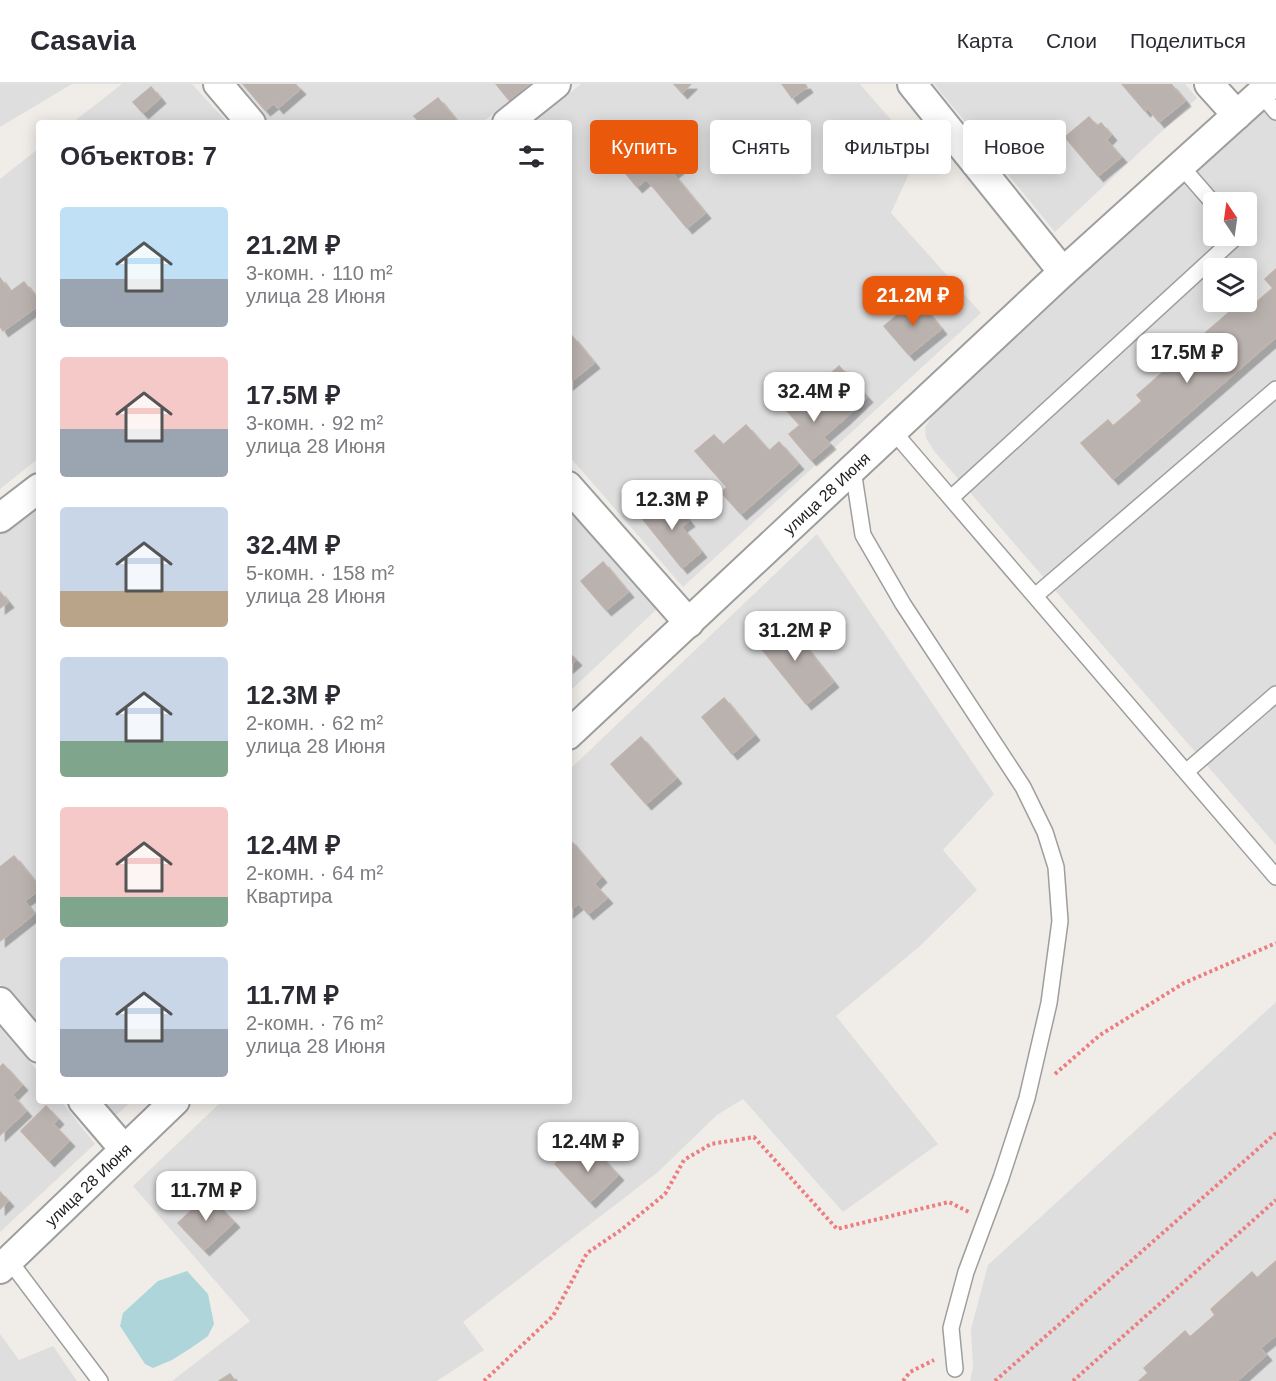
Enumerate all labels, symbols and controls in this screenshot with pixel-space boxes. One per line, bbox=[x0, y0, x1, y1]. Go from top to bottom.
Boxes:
text: Casavia bbox=[30, 25, 136, 56]
text: Карта bbox=[957, 29, 1013, 52]
text: Слои bbox=[1046, 29, 1097, 52]
text: Поделиться bbox=[1130, 29, 1246, 52]
chip: Купить bbox=[590, 120, 698, 174]
chip: Снять bbox=[710, 120, 811, 174]
chip: Фильтры bbox=[823, 120, 951, 174]
chip: Новое bbox=[963, 120, 1066, 174]
icon: filters bbox=[515, 140, 548, 173]
text: Объектов: 7 bbox=[60, 141, 217, 171]
north arrow bbox=[1203, 192, 1257, 246]
map controls bbox=[1203, 192, 1257, 312]
text: 21.2M ₽ bbox=[246, 230, 341, 260]
icon: home bbox=[108, 231, 180, 303]
button: layers bbox=[1203, 258, 1257, 312]
text: 3-комн. · 110 m² bbox=[246, 262, 393, 284]
pin: 21.2M ₽ bbox=[858, 276, 968, 327]
text: 21.2M ₽ bbox=[877, 284, 949, 306]
text: улица 28 Июня bbox=[246, 285, 386, 307]
pin: 17.5M ₽ bbox=[1132, 333, 1242, 384]
text: 17.5M ₽ bbox=[1151, 341, 1223, 363]
pin: 32.4M ₽ bbox=[759, 372, 869, 423]
text: 17.5M ₽ bbox=[246, 380, 341, 410]
text: 32.4M ₽ bbox=[778, 380, 850, 402]
icon: home bbox=[108, 381, 180, 453]
text: 3-комн. · 92 m² bbox=[246, 412, 383, 434]
text: улица 28 Июня bbox=[246, 435, 386, 457]
street label: улица 28 Июня bbox=[780, 449, 873, 538]
pin: 12.3M ₽ bbox=[617, 480, 727, 531]
text: 12.3M ₽ bbox=[636, 488, 708, 510]
text: 32.4M ₽ bbox=[246, 530, 341, 560]
icon: home bbox=[108, 531, 180, 603]
text: 5-комн. · 158 m² bbox=[246, 562, 394, 584]
text: улица 28 Июня bbox=[246, 585, 386, 607]
pin: 31.2M ₽ bbox=[740, 611, 850, 662]
text: 31.2M ₽ bbox=[759, 619, 831, 641]
text: 12.3M ₽ bbox=[246, 680, 341, 710]
icon: home bbox=[108, 681, 180, 753]
text: 2-комн. · 62 m² bbox=[246, 712, 383, 734]
text: улица 28 Июня bbox=[246, 735, 386, 757]
text: 12.4M ₽ bbox=[246, 830, 341, 860]
icon: home bbox=[108, 831, 180, 903]
text: 2-комн. · 64 m² bbox=[246, 862, 383, 884]
text: Квартира bbox=[246, 885, 332, 907]
text: 11.7M ₽ bbox=[246, 980, 339, 1010]
icon: home bbox=[108, 981, 180, 1053]
text: 2-комн. · 76 m² bbox=[246, 1012, 383, 1034]
text: улица 28 Июня bbox=[246, 1035, 386, 1057]
pin: 12.4M ₽ bbox=[533, 1122, 643, 1173]
text: 12.4M ₽ bbox=[552, 1130, 624, 1152]
street label: улица 28 Июня bbox=[42, 1140, 134, 1229]
pin: 11.7M ₽ bbox=[151, 1171, 261, 1222]
text: 11.7M ₽ bbox=[170, 1179, 242, 1201]

